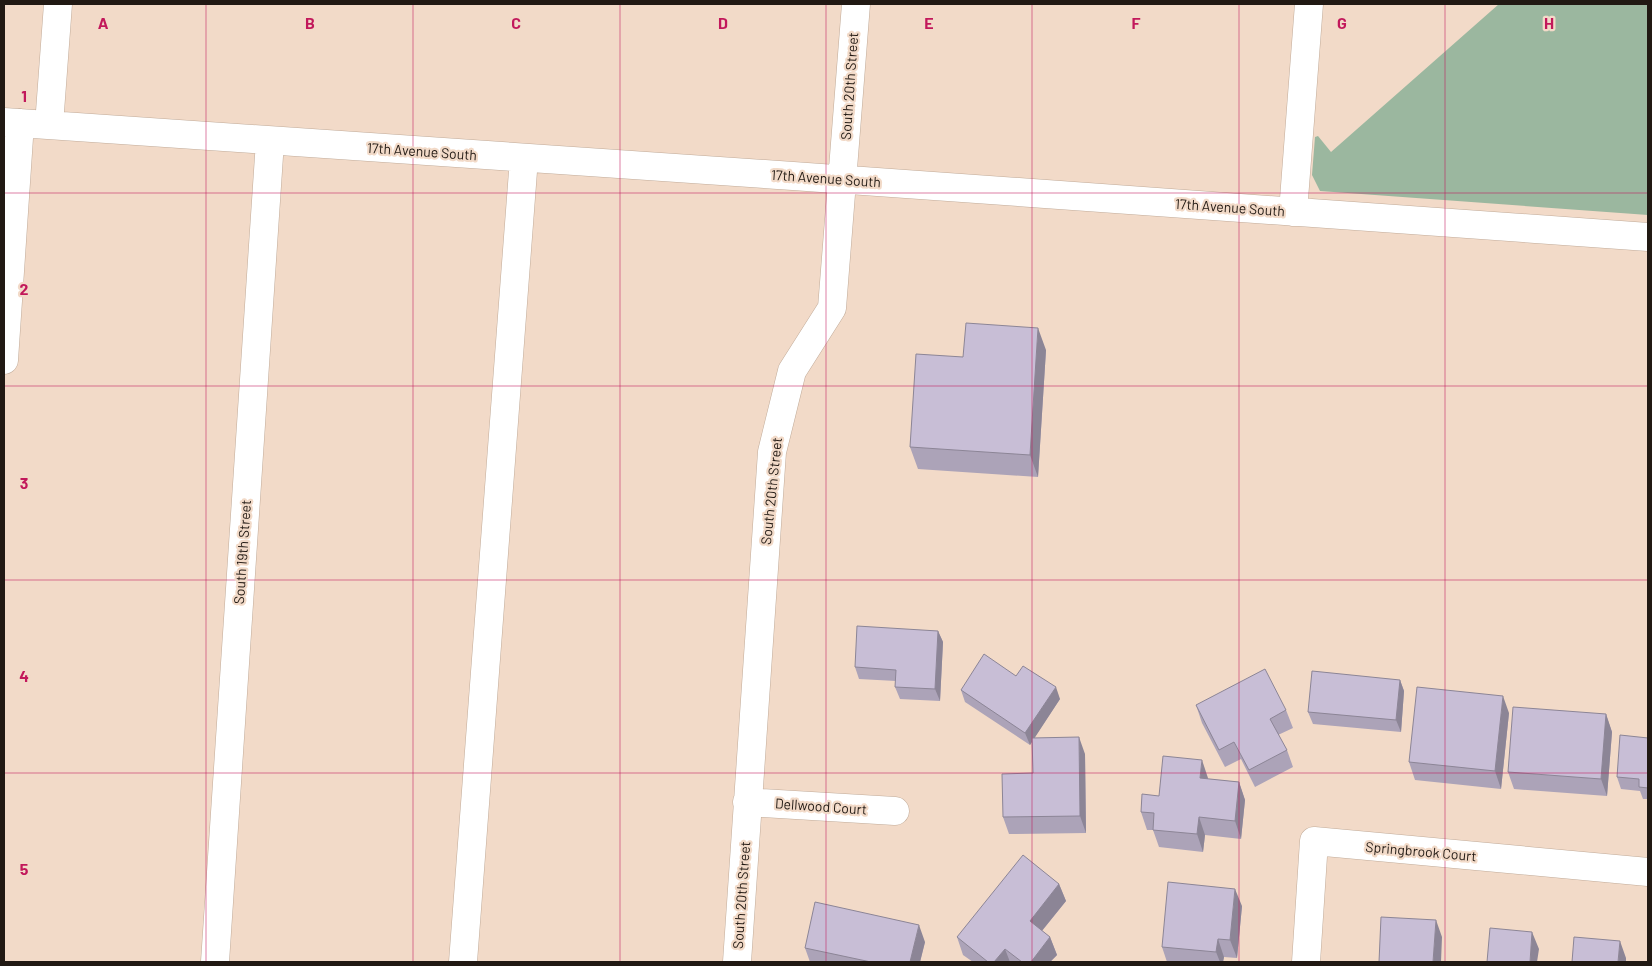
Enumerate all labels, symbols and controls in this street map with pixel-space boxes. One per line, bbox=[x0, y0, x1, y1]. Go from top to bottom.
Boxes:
text: A bbox=[98, 13, 109, 32]
text: B bbox=[305, 13, 315, 32]
text: C bbox=[511, 13, 521, 32]
text: D bbox=[718, 13, 728, 32]
text: E bbox=[924, 13, 934, 32]
text: F bbox=[1132, 13, 1141, 32]
text: G bbox=[1337, 13, 1347, 32]
text: H bbox=[1544, 13, 1554, 32]
street label: South 20th Street bbox=[837, 32, 861, 140]
text: 1 bbox=[21, 86, 27, 105]
street label: 17th Avenue South bbox=[366, 139, 478, 163]
street label: 17th Avenue South bbox=[770, 166, 882, 190]
street label: 17th Avenue South bbox=[1174, 195, 1286, 219]
text: 2 bbox=[20, 279, 29, 298]
street label: South 20th Street bbox=[757, 436, 785, 546]
text: 3 bbox=[20, 473, 28, 492]
street label: South 19th Street bbox=[230, 499, 254, 605]
text: 4 bbox=[19, 666, 29, 685]
street label: Dellwood Court bbox=[774, 794, 868, 818]
street label: Springbrook Court bbox=[1365, 838, 1477, 864]
street label: South 20th Street bbox=[729, 841, 753, 949]
text: 5 bbox=[20, 859, 29, 878]

